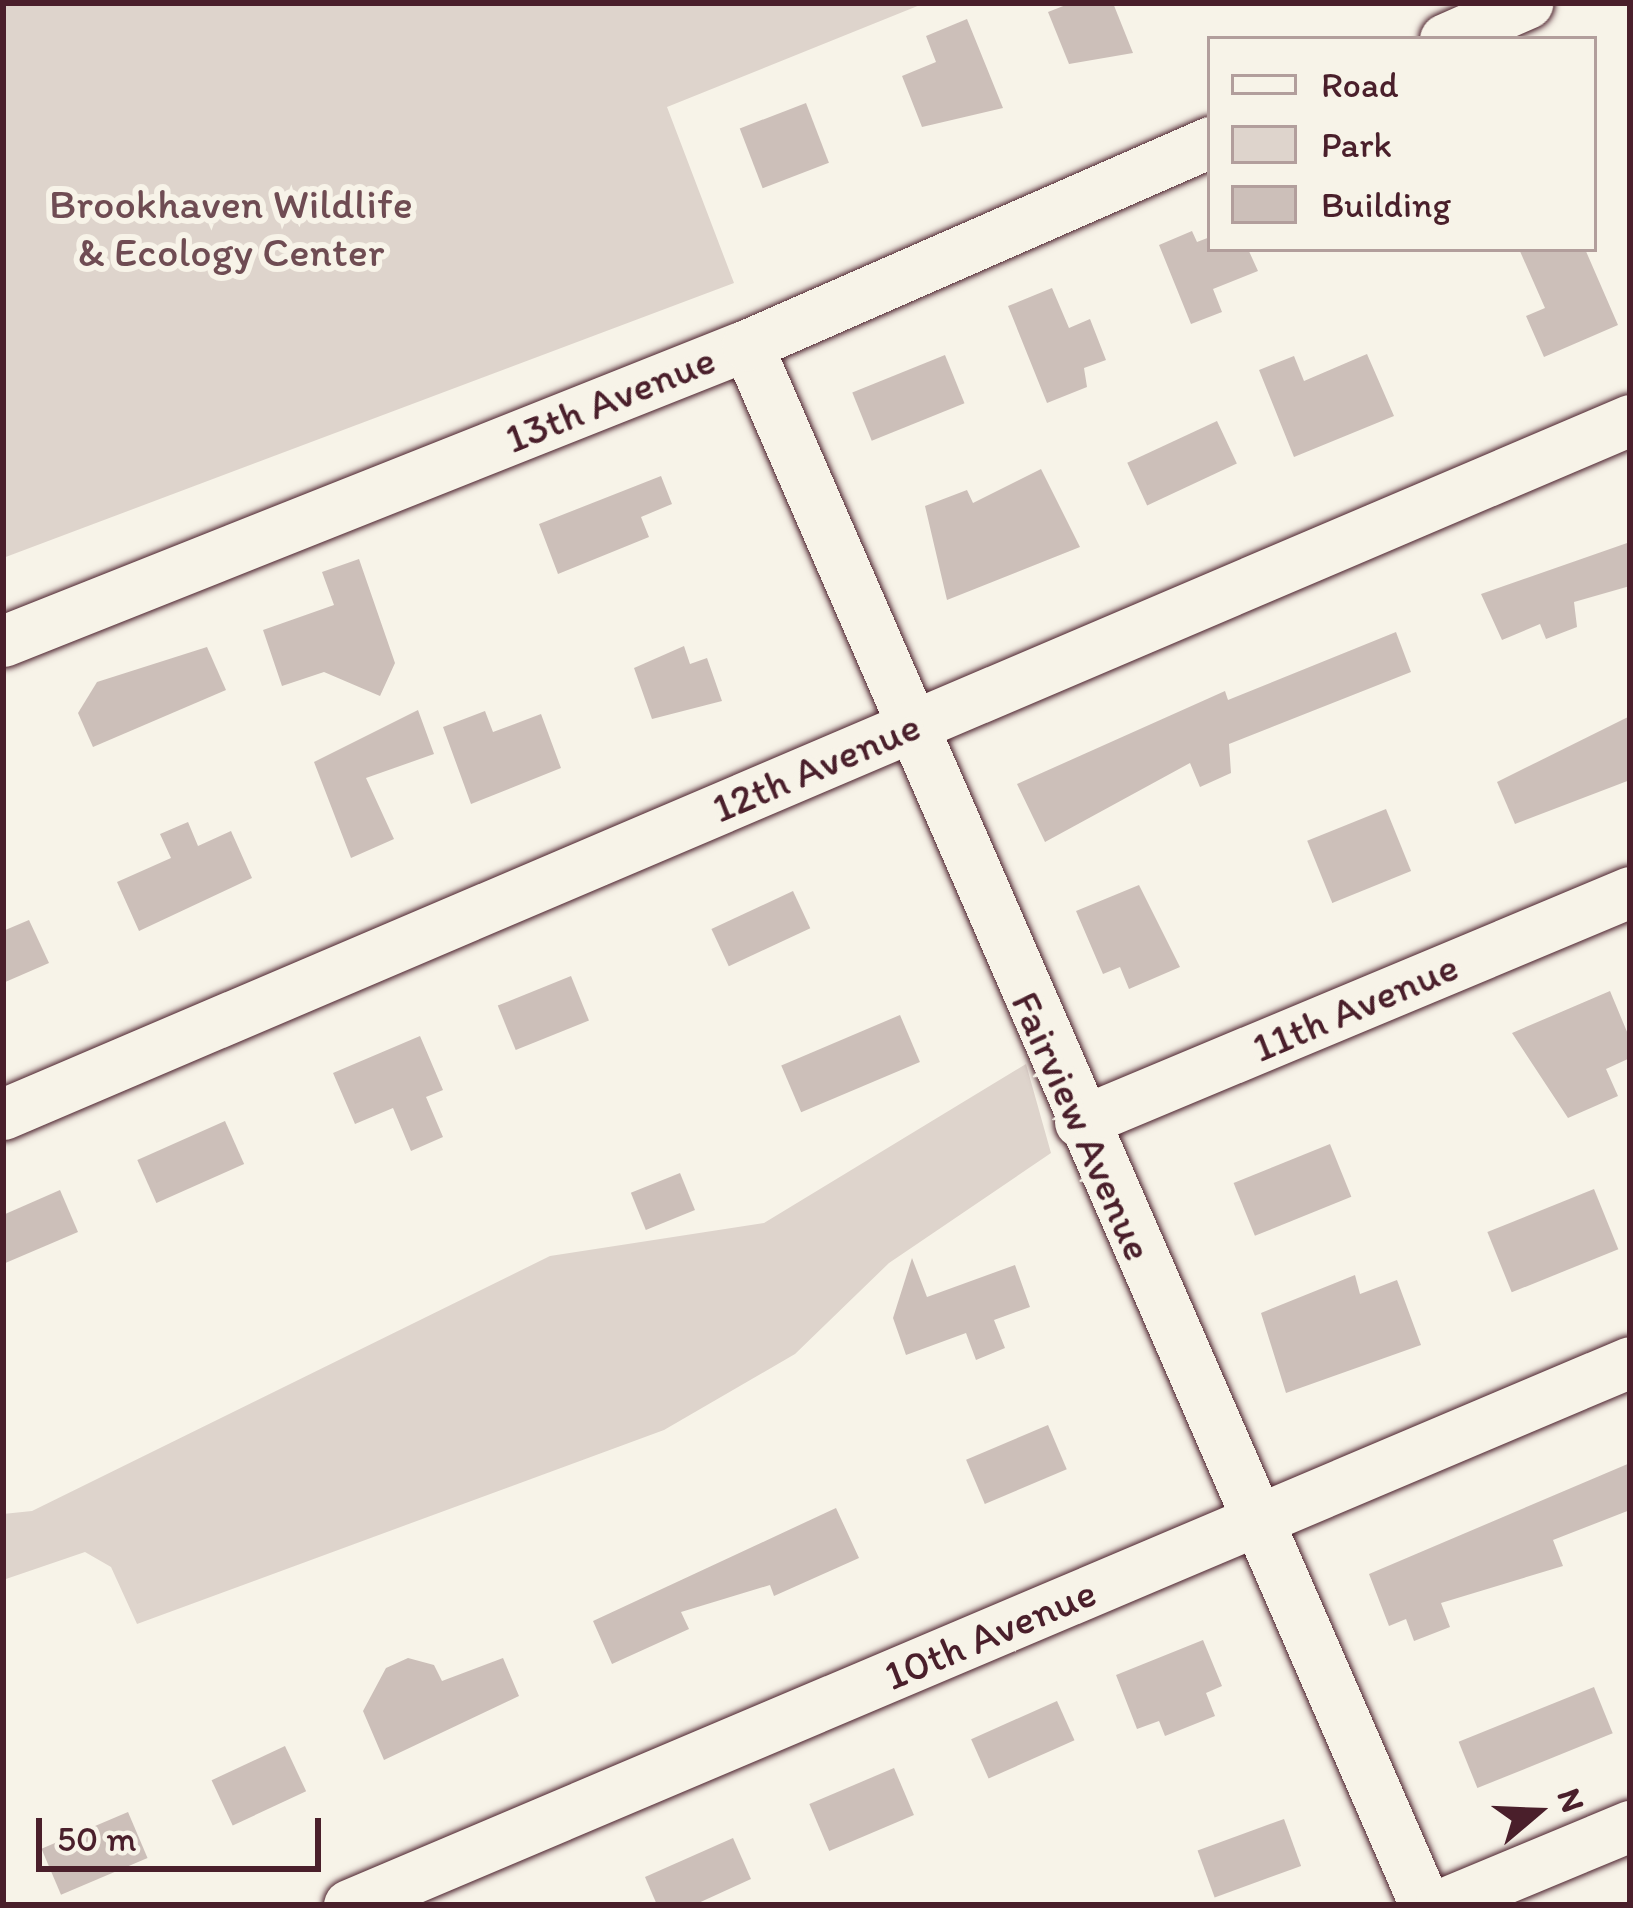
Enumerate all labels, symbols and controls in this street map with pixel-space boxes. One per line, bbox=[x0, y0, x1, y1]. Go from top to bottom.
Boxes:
legend bbox=[1207, 36, 1597, 252]
text: Road bbox=[1321, 63, 1399, 106]
text: Park bbox=[1321, 123, 1392, 166]
park label: Brookhaven Wildlife & Ecology Center bbox=[49, 179, 413, 278]
text: Building bbox=[1321, 183, 1451, 226]
street label: 13th Avenue bbox=[498, 334, 722, 464]
street label: 12th Avenue bbox=[705, 701, 927, 833]
street label: 11th Avenue bbox=[1245, 941, 1465, 1073]
street label: Fairview Avenue bbox=[1000, 984, 1164, 1268]
street label: 10th Avenue bbox=[877, 1567, 1103, 1701]
north arrow bbox=[1477, 1752, 1597, 1872]
text: N bbox=[1549, 1783, 1594, 1817]
scale bar bbox=[42, 1794, 327, 1868]
text: 50 m bbox=[57, 1817, 136, 1860]

